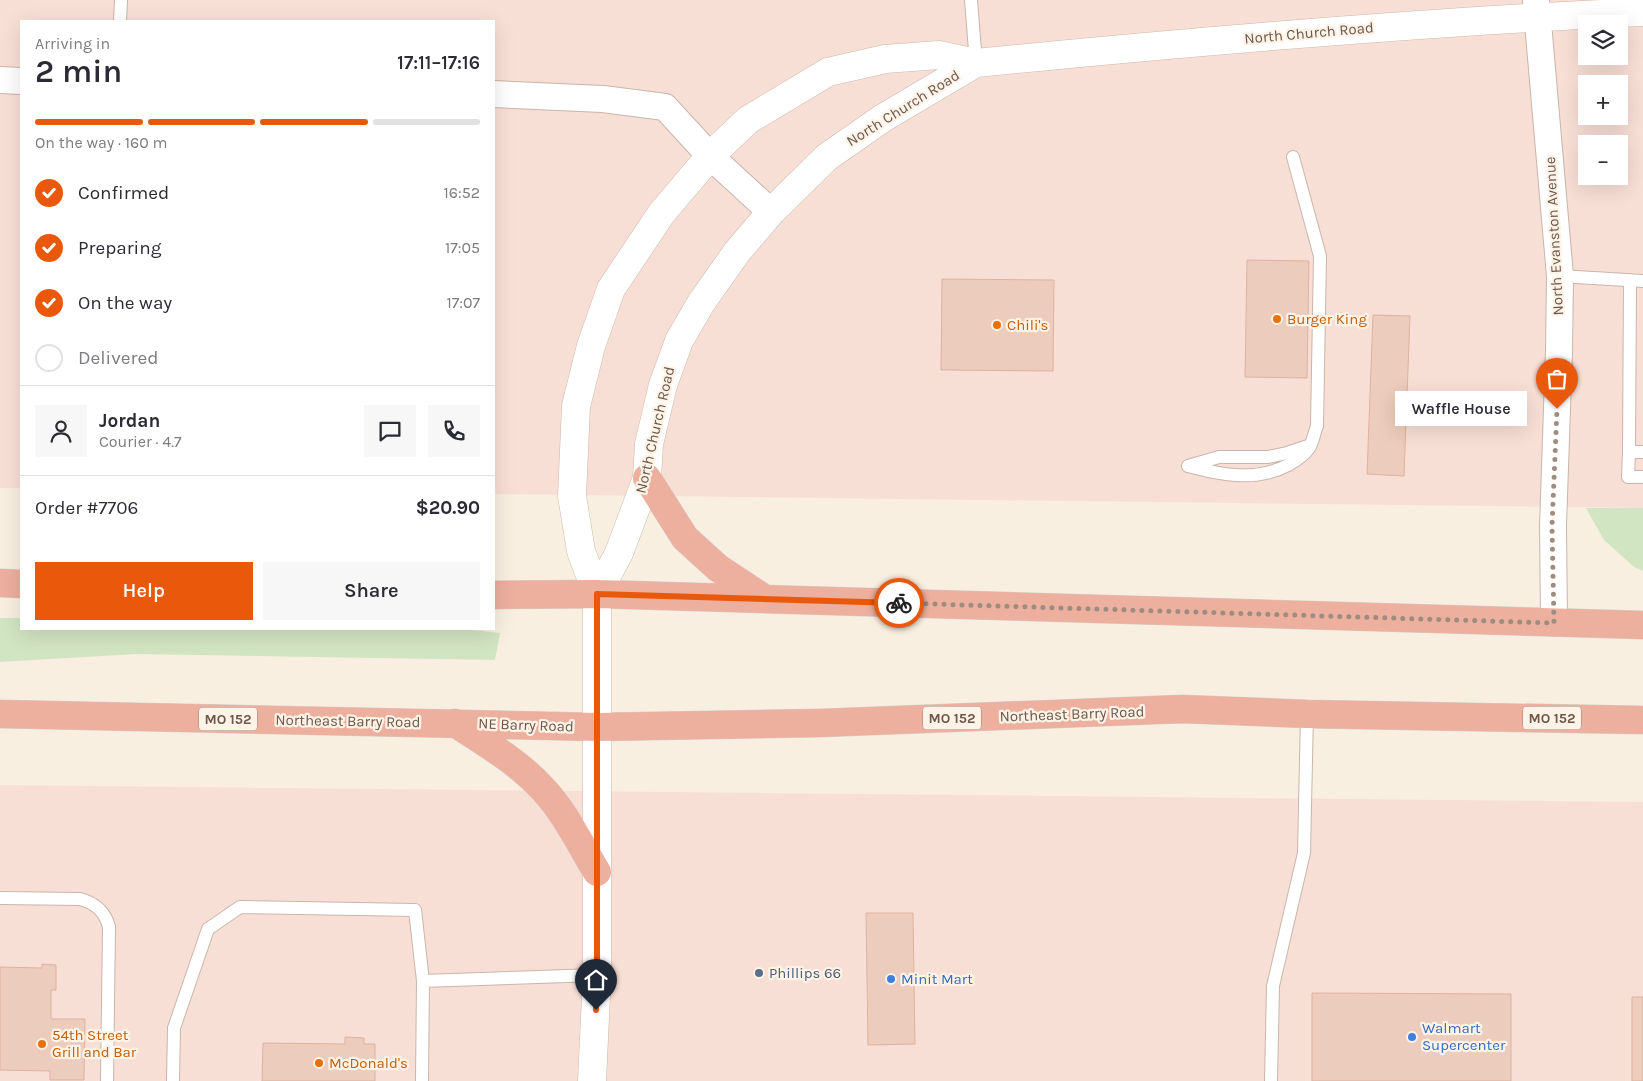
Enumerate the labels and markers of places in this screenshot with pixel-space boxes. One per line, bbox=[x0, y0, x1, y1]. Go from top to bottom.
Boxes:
place label: Burger King bbox=[1287, 310, 1367, 328]
marker: Burger King bbox=[1271, 313, 1283, 325]
place label: Chili's bbox=[1007, 316, 1048, 334]
marker: Chili's bbox=[991, 319, 1003, 331]
pin bbox=[1536, 358, 1578, 409]
callout: Waffle House bbox=[1394, 392, 1527, 426]
pin bbox=[575, 959, 617, 1010]
place label: Phillips 66 bbox=[769, 964, 841, 982]
marker: Phillips 66 bbox=[753, 967, 765, 979]
place label: Minit Mart bbox=[901, 970, 973, 988]
marker: Minit Mart bbox=[885, 973, 897, 985]
place label: Walmart Supercenter bbox=[1422, 1019, 1506, 1054]
place label: 54th Street Grill and Bar bbox=[52, 1026, 137, 1061]
marker: Walmart Supercenter bbox=[1406, 1031, 1418, 1043]
marker: 54th Street Grill and Bar bbox=[36, 1038, 48, 1050]
place label: McDonald's bbox=[329, 1054, 408, 1072]
marker: McDonald's bbox=[313, 1057, 325, 1069]

